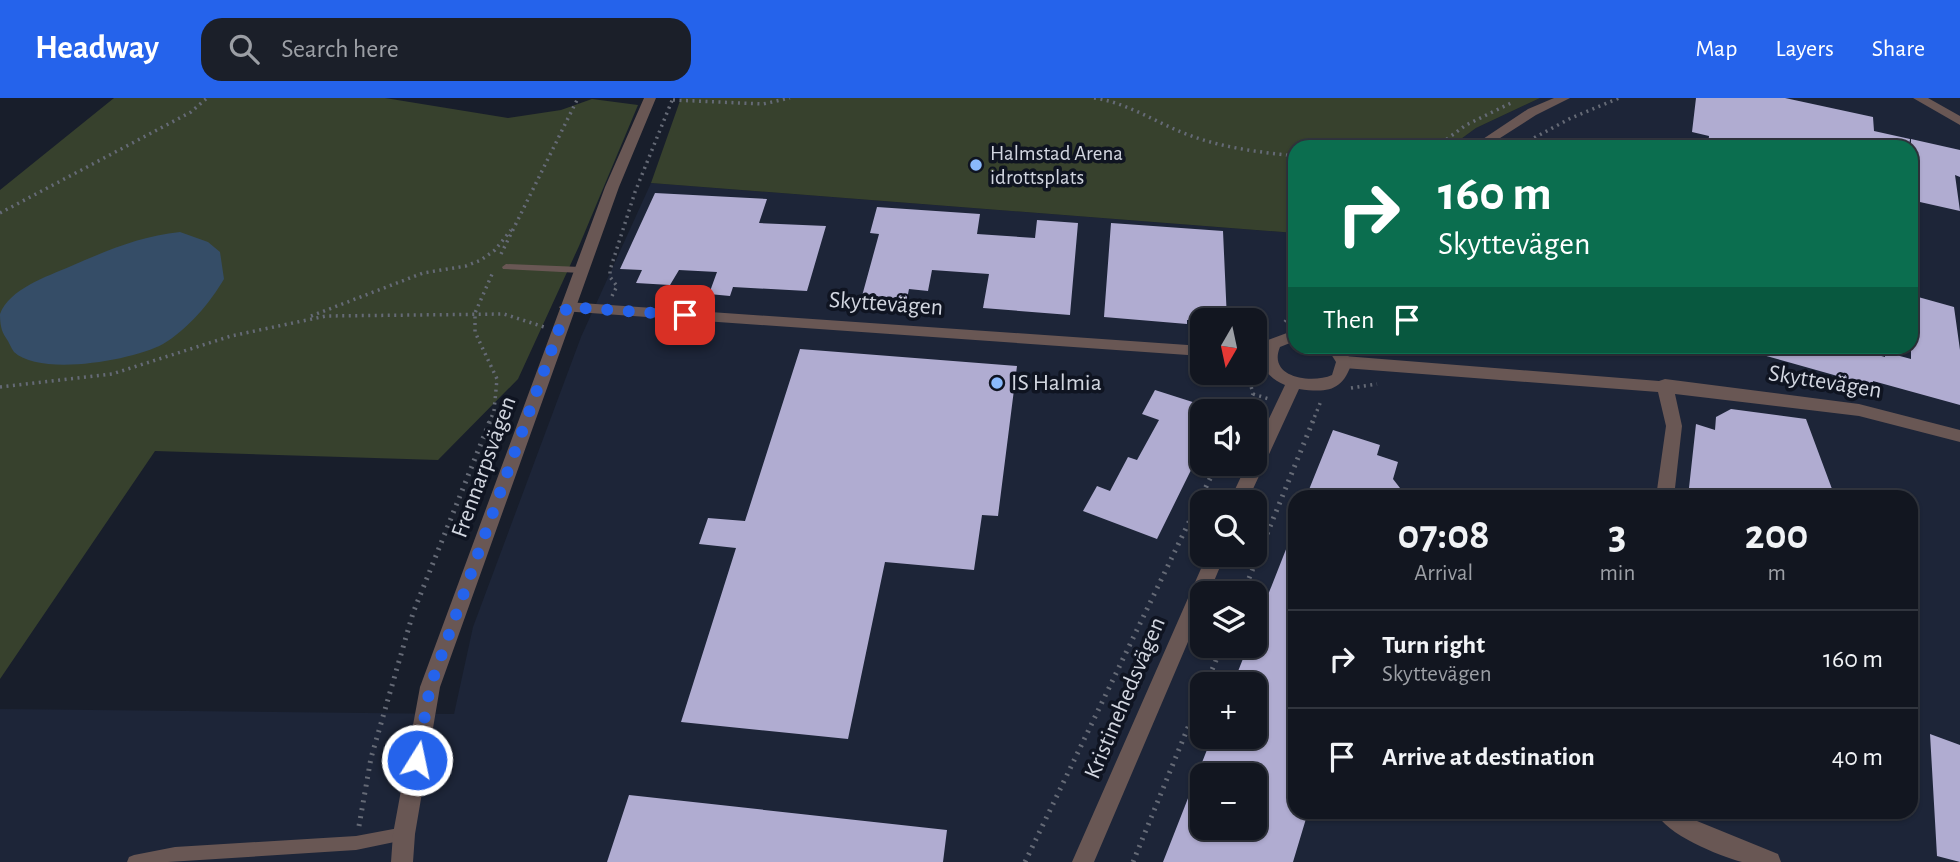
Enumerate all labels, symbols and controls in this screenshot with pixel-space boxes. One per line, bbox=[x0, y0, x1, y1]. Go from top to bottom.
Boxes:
search box bbox=[201, 18, 691, 81]
icon: search bbox=[225, 30, 263, 68]
text: Headway bbox=[35, 32, 159, 65]
text: Search here bbox=[281, 36, 399, 62]
text: Map bbox=[1695, 37, 1737, 61]
text: Layers bbox=[1775, 37, 1834, 61]
text: Share bbox=[1872, 37, 1925, 61]
place label: Halmstad Arena idrottsplats bbox=[990, 143, 1123, 188]
marker: Halmstad Arena idrottsplats bbox=[968, 157, 984, 173]
icon: right bbox=[1323, 168, 1414, 259]
text: 160 m bbox=[1438, 170, 1552, 219]
text: Skyttevägen bbox=[1438, 228, 1590, 260]
pin bbox=[655, 285, 715, 345]
street label: Skyttevägen bbox=[828, 288, 944, 320]
icon: arrive bbox=[666, 296, 704, 334]
icon: arrive bbox=[1388, 301, 1426, 339]
text: Then bbox=[1323, 307, 1374, 333]
north arrow bbox=[1190, 308, 1267, 385]
map controls bbox=[1190, 308, 1267, 840]
street label: Skyttevägen bbox=[1767, 361, 1883, 403]
place label: IS Halmia bbox=[1011, 371, 1102, 395]
marker: IS Halmia bbox=[989, 375, 1005, 391]
street label: Frennarpsvägen bbox=[447, 393, 521, 541]
button: sound bbox=[1190, 399, 1267, 476]
button: search bbox=[1190, 490, 1267, 567]
text: 07:08 bbox=[1398, 514, 1490, 556]
text: 3 bbox=[1608, 514, 1626, 556]
text: 200 bbox=[1745, 514, 1808, 556]
text: Arrival bbox=[1414, 562, 1473, 585]
text: min bbox=[1599, 562, 1635, 585]
text: m bbox=[1767, 562, 1786, 585]
button: layers bbox=[1190, 581, 1267, 658]
street label: Kristinehedsvägen bbox=[1080, 614, 1170, 782]
text: Turn right bbox=[1382, 632, 1485, 658]
icon: right bbox=[1323, 640, 1361, 678]
text: 160 m bbox=[1823, 646, 1883, 672]
text: Skyttevägen bbox=[1382, 663, 1492, 686]
button: + bbox=[1190, 672, 1267, 749]
position arrow bbox=[380, 723, 454, 797]
icon: arrive bbox=[1323, 738, 1361, 776]
text: Arrive at destination bbox=[1382, 744, 1595, 770]
text: 40 m bbox=[1832, 744, 1883, 770]
button: − bbox=[1190, 763, 1267, 840]

